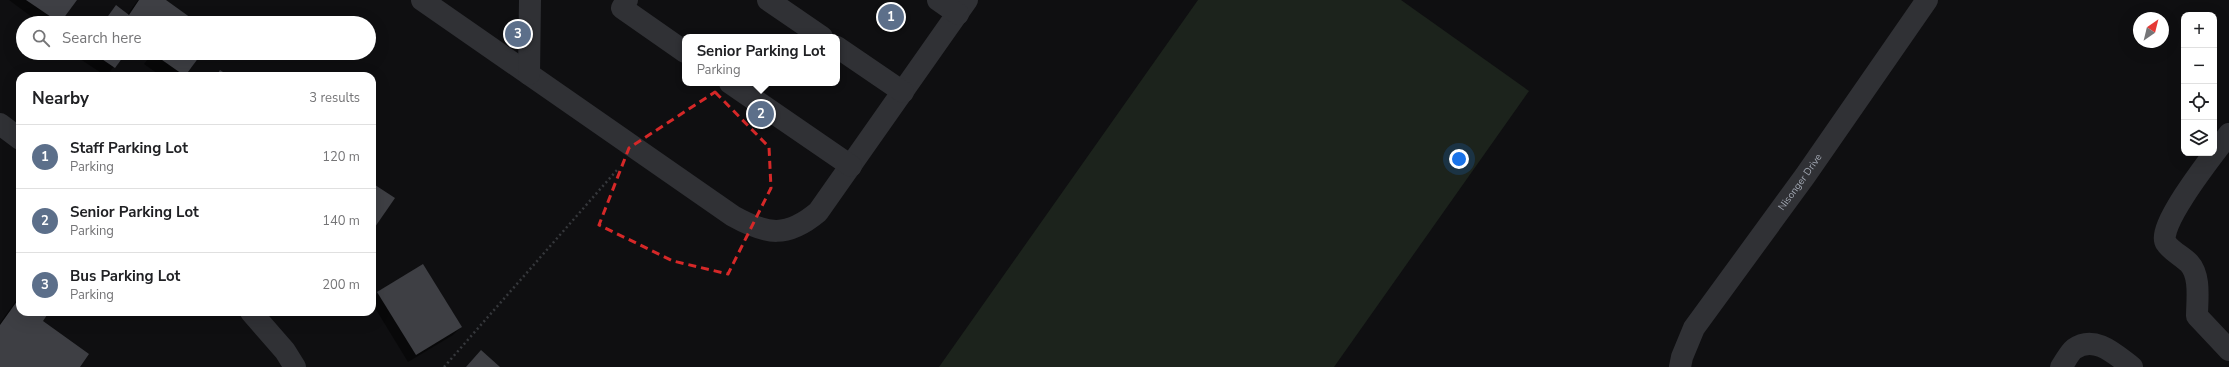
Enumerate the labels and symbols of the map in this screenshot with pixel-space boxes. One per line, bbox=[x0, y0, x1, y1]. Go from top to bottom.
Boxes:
pin: 1 bbox=[878, 2, 904, 32]
north arrow bbox=[2133, 12, 2169, 48]
pin: 3 bbox=[505, 19, 531, 49]
pin: 2 bbox=[748, 99, 774, 129]
your location bbox=[1449, 149, 1469, 169]
street label: Nisonger Drive bbox=[1775, 151, 1825, 213]

